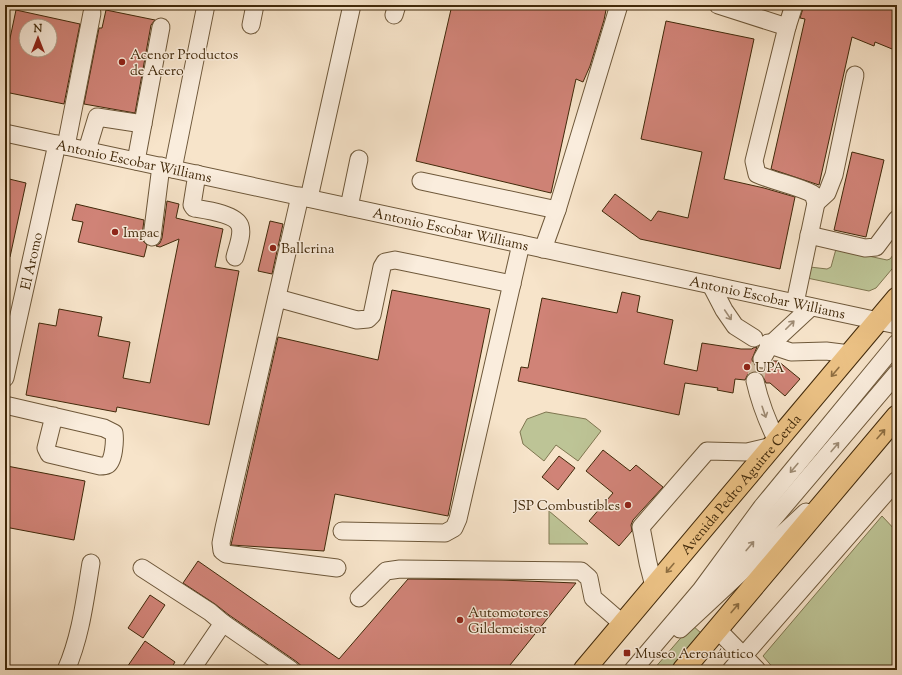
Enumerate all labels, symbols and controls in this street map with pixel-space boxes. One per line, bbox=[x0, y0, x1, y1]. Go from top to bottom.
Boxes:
north arrow bbox=[18, 18, 58, 58]
text: N bbox=[33, 21, 43, 37]
place label: Acenor Productos de Acero bbox=[130, 46, 238, 82]
marker: Acenor Productos de Acero bbox=[117, 57, 127, 67]
street label: Antonio Escobar Williams bbox=[54, 136, 213, 189]
street label: Antonio Escobar Williams bbox=[371, 204, 530, 257]
place label: Impac bbox=[123, 224, 159, 244]
marker: Impac bbox=[110, 227, 120, 237]
street label: El Aromo bbox=[17, 230, 49, 292]
place label: Ballerina bbox=[281, 240, 335, 260]
marker: Ballerina bbox=[268, 243, 278, 253]
street label: Antonio Escobar Williams bbox=[687, 273, 847, 326]
one-way arrow bbox=[724, 310, 732, 321]
one-way arrow bbox=[785, 320, 795, 330]
place label: UPA bbox=[755, 359, 785, 379]
marker: UPA bbox=[742, 362, 752, 372]
one-way arrow bbox=[830, 367, 839, 378]
one-way arrow bbox=[760, 406, 768, 418]
street label: Avenida Pedro Aguirre Cerda bbox=[677, 410, 807, 560]
one-way arrow bbox=[876, 430, 885, 440]
one-way arrow bbox=[830, 441, 839, 452]
one-way arrow bbox=[789, 463, 798, 473]
place label: JSP Combustibles bbox=[513, 497, 620, 517]
marker: JSP Combustibles bbox=[623, 500, 633, 510]
one-way arrow bbox=[746, 540, 755, 551]
one-way arrow bbox=[665, 563, 674, 574]
one-way arrow bbox=[730, 603, 739, 613]
place label: Automotores Gildemeistor bbox=[468, 604, 548, 640]
marker: Automotores Gildemeistor bbox=[455, 615, 465, 625]
place label: Museo Aeronáutico bbox=[635, 645, 754, 665]
marker: Museo Aeronáutico bbox=[622, 648, 632, 658]

